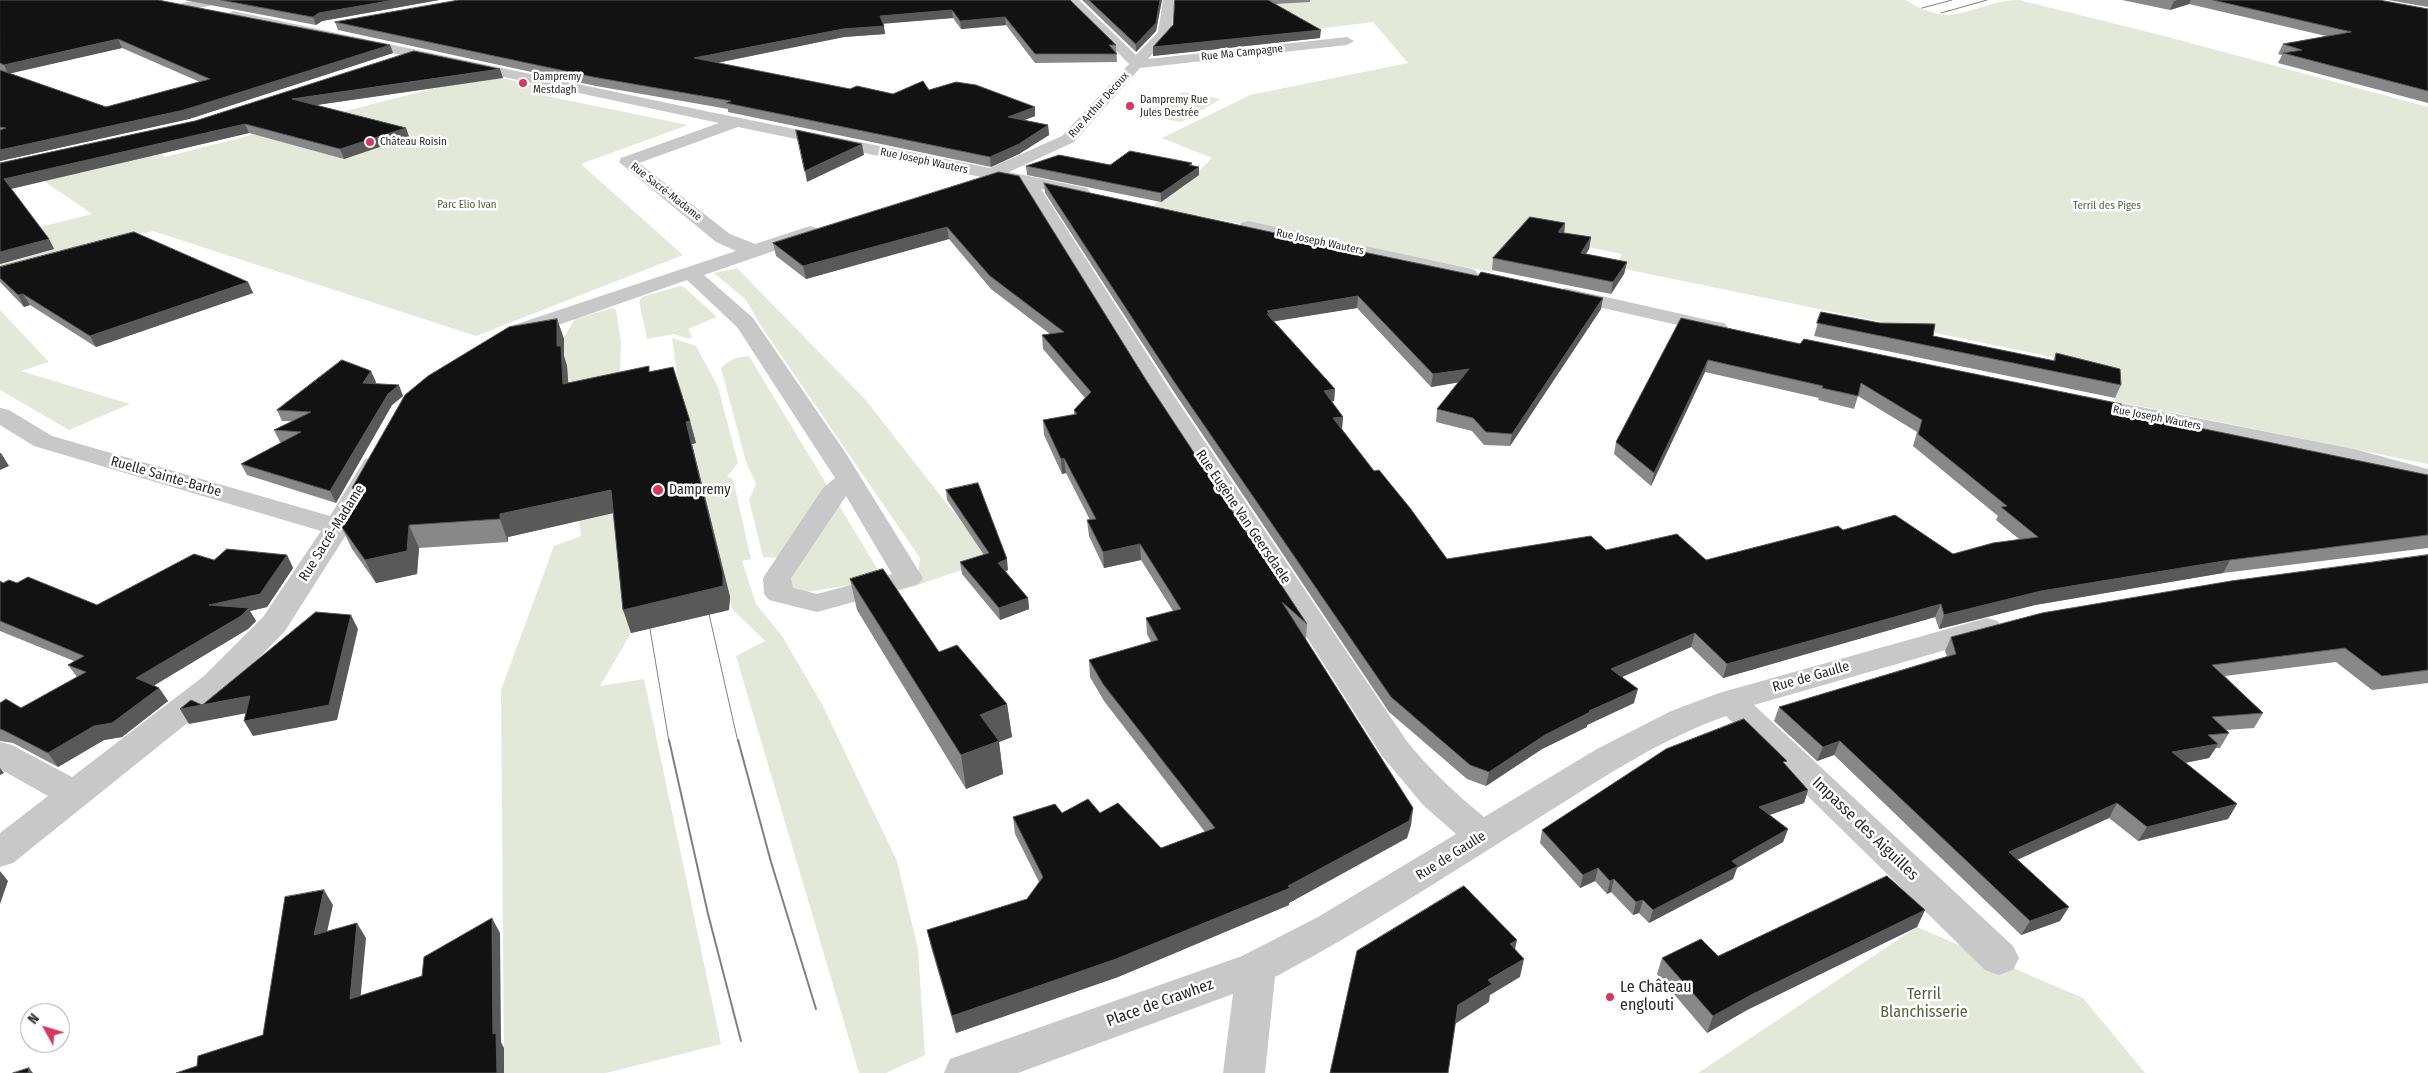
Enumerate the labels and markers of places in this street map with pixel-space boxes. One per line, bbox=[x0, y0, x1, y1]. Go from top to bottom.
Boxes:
place label: Dampremy Mestdagh bbox=[533, 70, 581, 96]
marker: Dampremy Mestdagh bbox=[517, 77, 529, 89]
place label: Dampremy Rue Jules Destrée bbox=[1140, 93, 1208, 119]
marker: Dampremy Rue Jules Destrée bbox=[1124, 100, 1136, 112]
place label: Château Roisin bbox=[380, 135, 447, 149]
marker: Château Roisin bbox=[364, 136, 376, 148]
place label: Dampremy bbox=[669, 482, 730, 498]
marker: Dampremy bbox=[651, 483, 665, 497]
place label: Le Château englouti bbox=[1620, 978, 1692, 1016]
marker: Le Château englouti bbox=[1604, 991, 1616, 1003]

